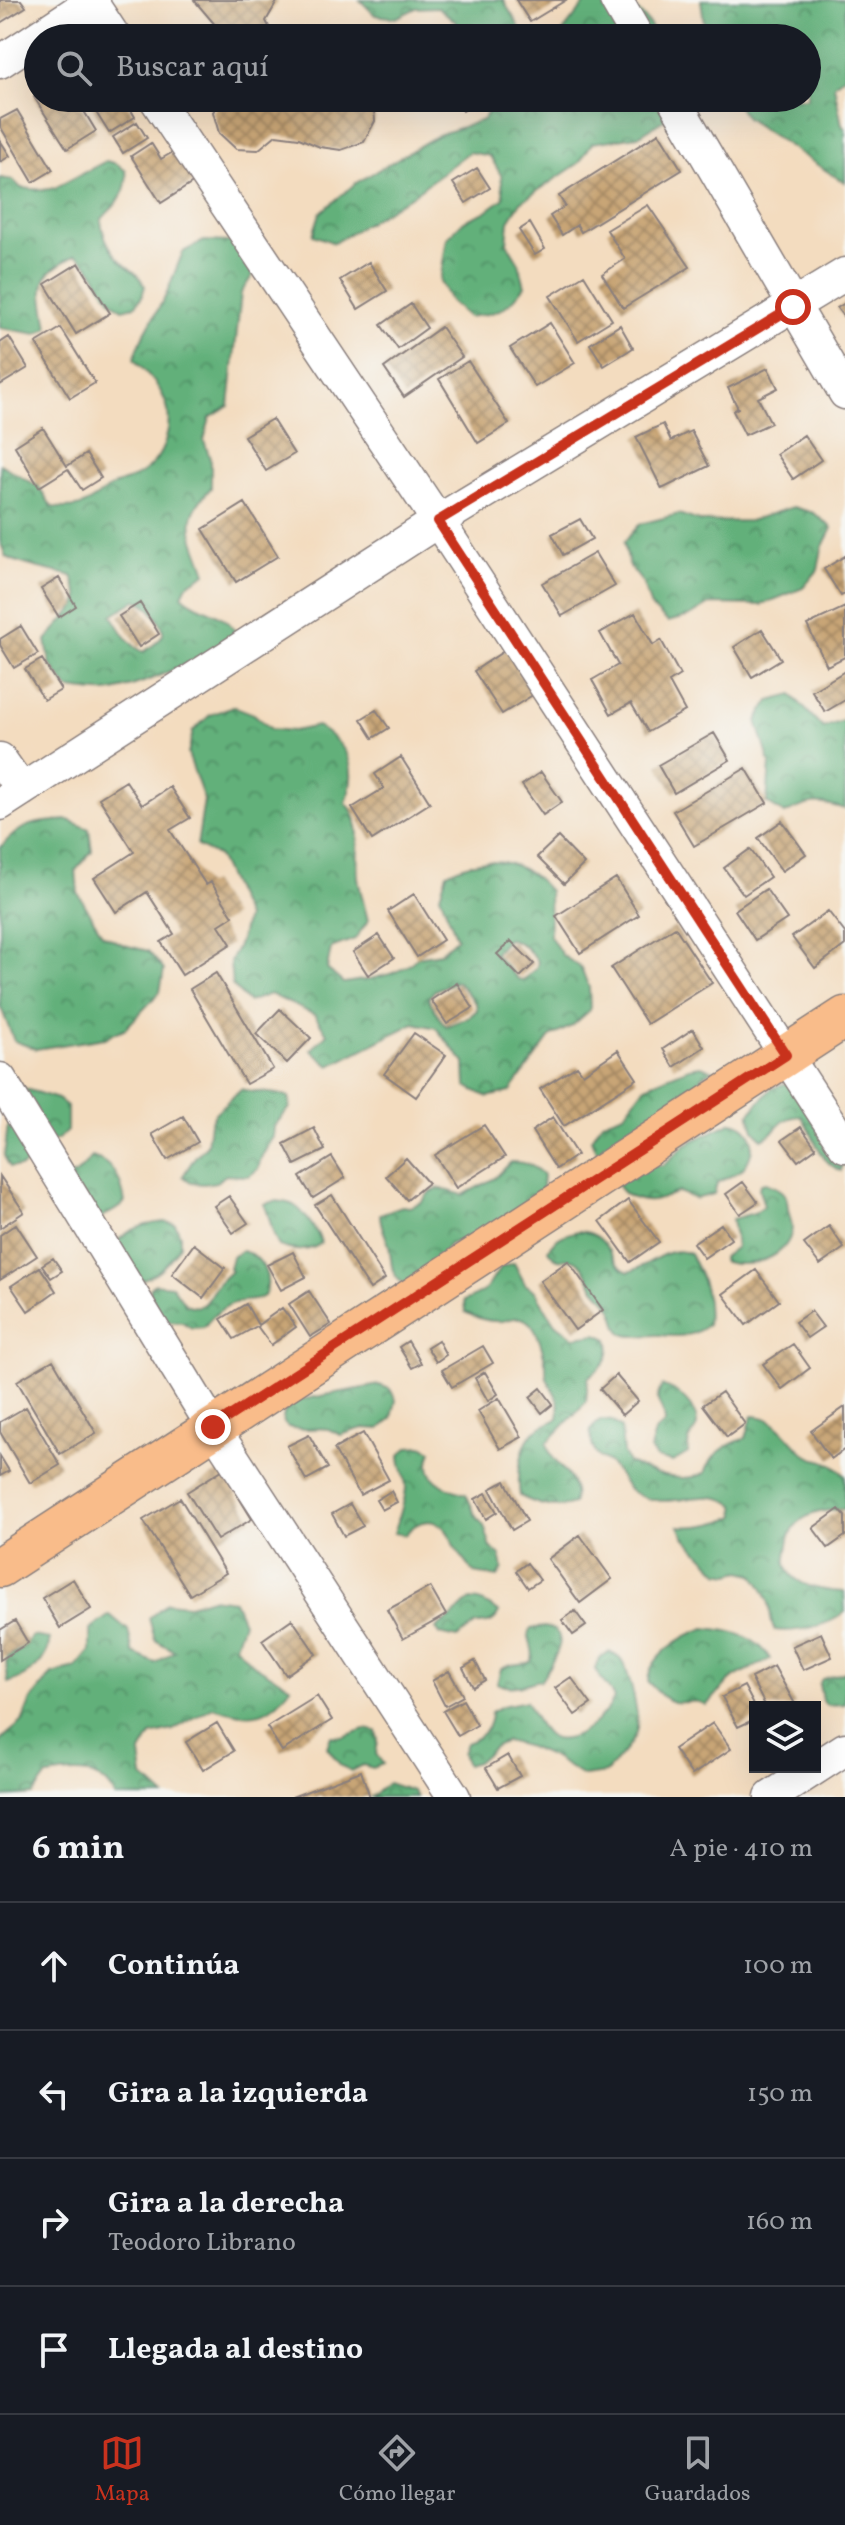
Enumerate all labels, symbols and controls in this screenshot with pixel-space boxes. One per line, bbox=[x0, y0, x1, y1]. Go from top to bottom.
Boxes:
search box bbox=[24, 24, 821, 112]
icon: search bbox=[52, 46, 96, 90]
text: Buscar aquí bbox=[116, 47, 269, 89]
route start bbox=[775, 289, 811, 325]
route end bbox=[195, 1409, 231, 1445]
map controls bbox=[749, 1701, 821, 1773]
button: layers bbox=[749, 1701, 821, 1773]
text: 6 min bbox=[32, 1826, 125, 1873]
text: A pie · 410 m bbox=[670, 1831, 813, 1867]
icon: ahead bbox=[32, 1944, 76, 1988]
text: Continúa bbox=[108, 1945, 240, 1987]
text: 100 m bbox=[743, 1948, 813, 1984]
icon: left bbox=[32, 2072, 76, 2116]
text: Gira a la izquierda bbox=[108, 2073, 368, 2115]
text: 150 m bbox=[747, 2076, 813, 2112]
text: Gira a la derecha bbox=[108, 2183, 344, 2225]
icon: right bbox=[32, 2200, 76, 2244]
text: 160 m bbox=[746, 2204, 813, 2240]
text: Teodoro Librano bbox=[108, 2225, 296, 2261]
icon: arrive bbox=[32, 2328, 76, 2372]
text: Llegada al destino bbox=[108, 2329, 363, 2371]
tab: Mapa bbox=[95, 2431, 150, 2510]
tab: Cómo llegar bbox=[339, 2431, 456, 2510]
tab: Guardados bbox=[645, 2431, 750, 2510]

